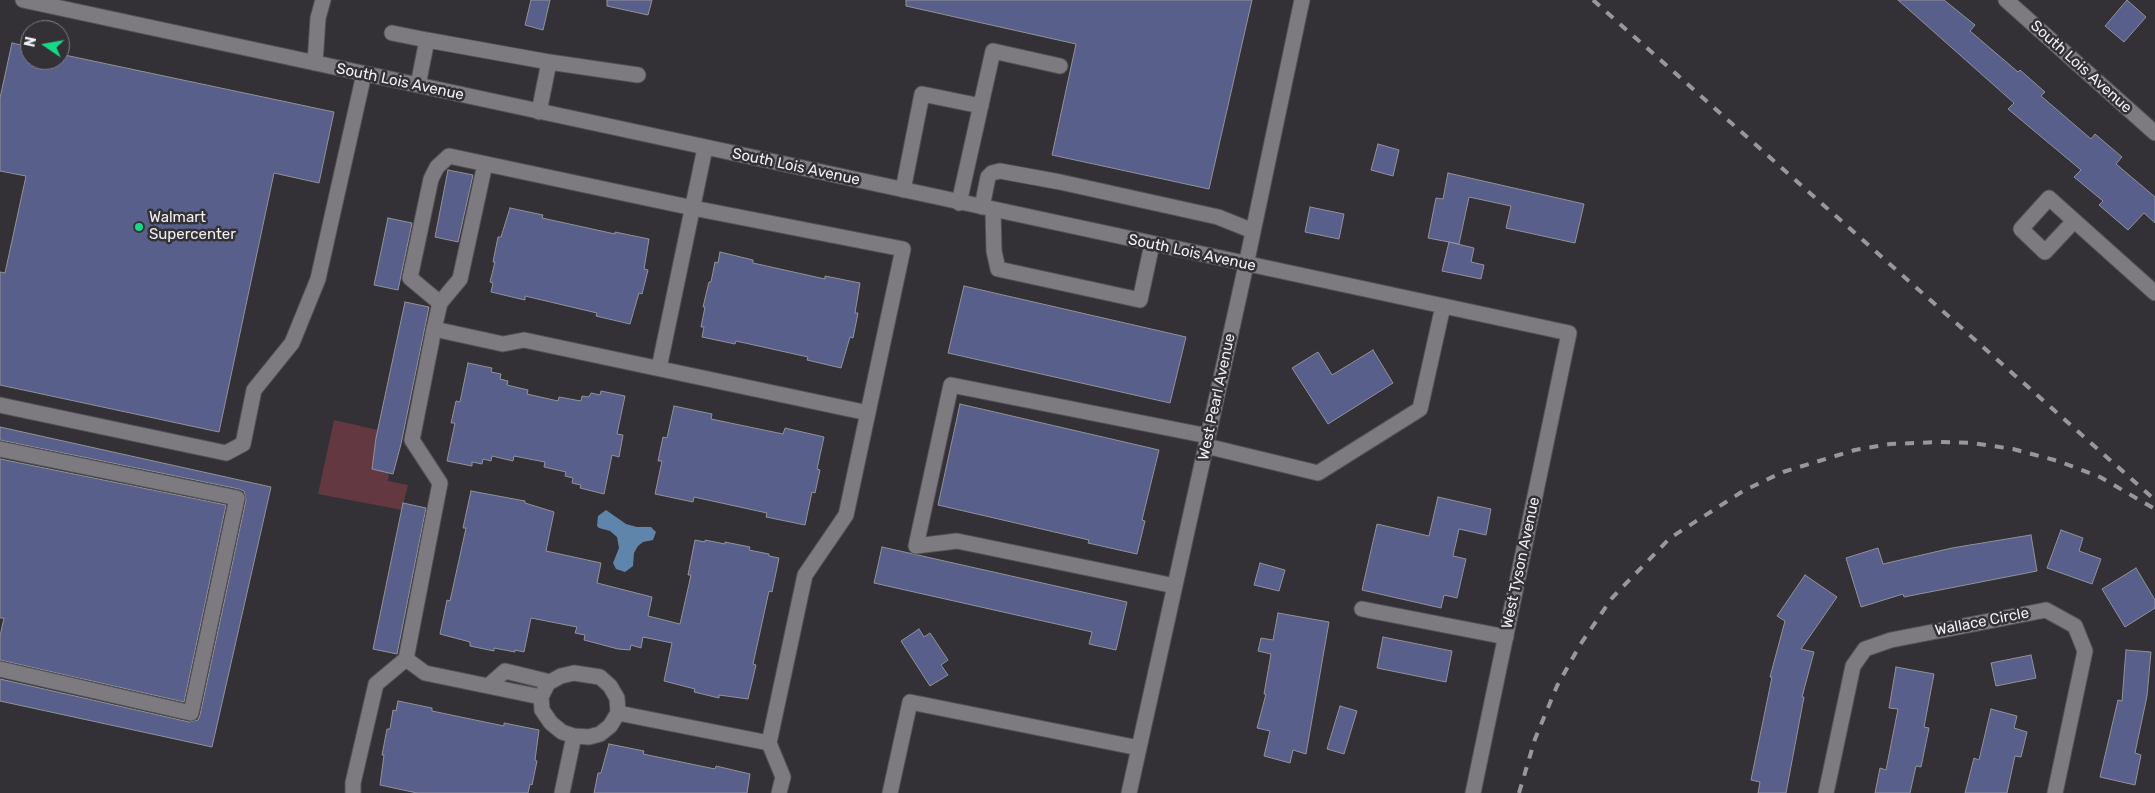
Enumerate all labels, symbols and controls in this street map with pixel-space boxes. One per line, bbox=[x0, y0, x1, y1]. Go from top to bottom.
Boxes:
street label: South Lois Avenue bbox=[2027, 17, 2135, 117]
north arrow bbox=[20, 20, 70, 70]
text: N bbox=[21, 35, 40, 49]
street label: South Lois Avenue bbox=[335, 60, 465, 104]
street label: South Lois Avenue bbox=[731, 145, 861, 189]
place label: Walmart Supercenter bbox=[149, 209, 236, 244]
marker: Walmart Supercenter bbox=[133, 221, 145, 233]
street label: South Lois Avenue bbox=[1127, 231, 1257, 275]
street label: West Pearl Avenue bbox=[1195, 332, 1239, 462]
street label: West Tyson Avenue bbox=[1498, 495, 1544, 631]
street label: Wallace Circle bbox=[1933, 604, 2031, 640]

